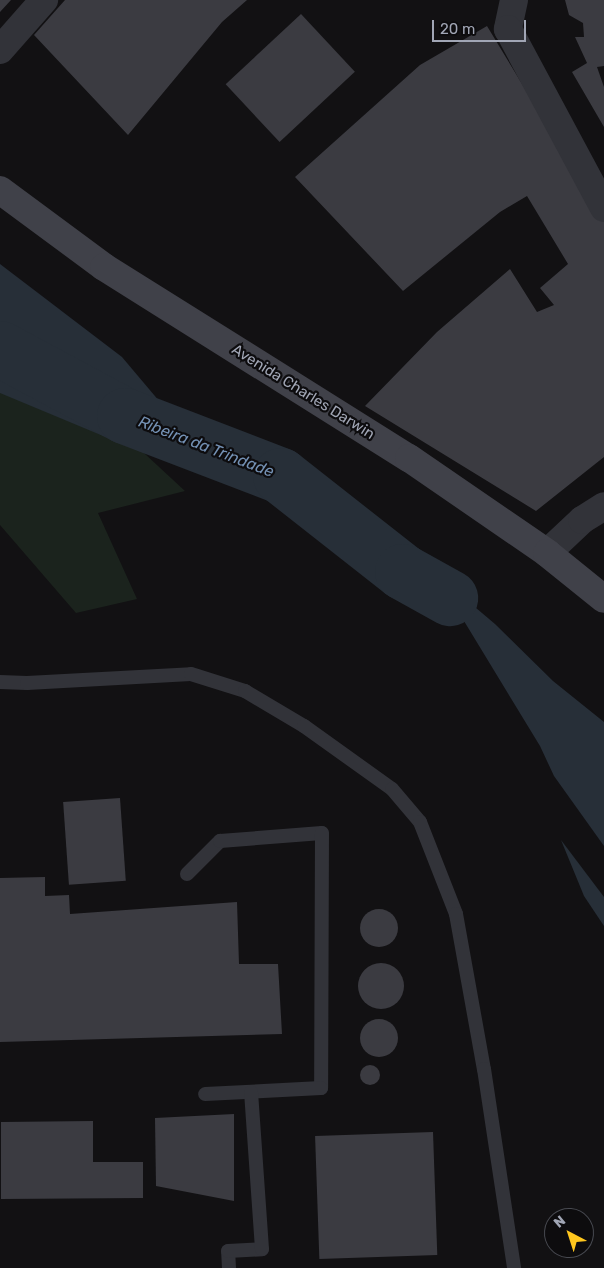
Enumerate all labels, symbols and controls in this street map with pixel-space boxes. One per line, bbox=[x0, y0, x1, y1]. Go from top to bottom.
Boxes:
scale bar bbox=[434, 10, 528, 42]
text: 20 m bbox=[440, 20, 475, 38]
street label: Avenida Charles Darwin bbox=[228, 341, 378, 443]
water label: Ribeira da Trindade bbox=[135, 412, 277, 482]
north arrow bbox=[544, 1208, 594, 1258]
text: N bbox=[550, 1212, 569, 1232]

